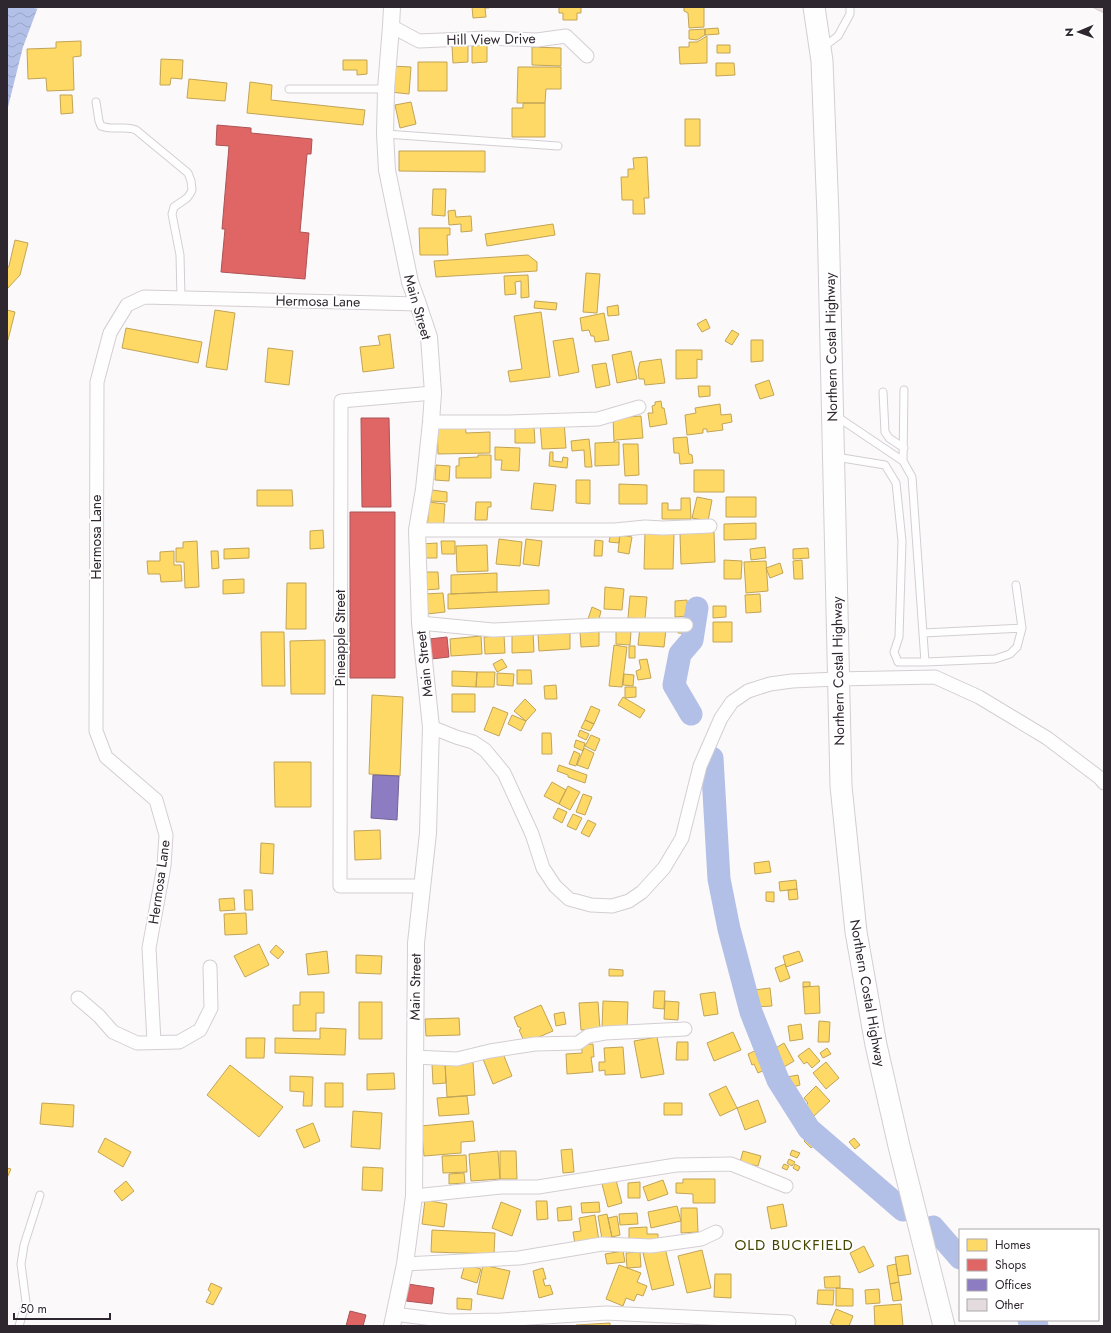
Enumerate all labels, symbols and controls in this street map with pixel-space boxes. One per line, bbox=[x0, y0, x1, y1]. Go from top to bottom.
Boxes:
north arrow bbox=[1059, 12, 1099, 52]
street label: Hill View Drive bbox=[446, 28, 536, 50]
text: N bbox=[1061, 28, 1077, 37]
street label: Northern Costal Highway bbox=[820, 271, 842, 422]
street label: Main Street bbox=[399, 272, 437, 342]
street label: Hermosa Lane bbox=[275, 290, 361, 312]
street label: Hermosa Lane bbox=[86, 495, 106, 579]
street label: Pineapple Street bbox=[330, 589, 350, 686]
street label: Northern Costal Highway bbox=[827, 595, 849, 746]
street label: Main Street bbox=[411, 629, 437, 698]
street label: Hermosa Lane bbox=[143, 839, 175, 925]
street label: Northern Costal Highway bbox=[845, 918, 891, 1069]
street label: Main Street bbox=[404, 953, 426, 1021]
legend bbox=[959, 1229, 1099, 1321]
district label: OLD BUCKFIELD bbox=[734, 1234, 854, 1256]
text: Homes bbox=[995, 1236, 1031, 1254]
text: Shops bbox=[995, 1256, 1026, 1274]
text: Offices bbox=[995, 1276, 1031, 1294]
scale bar bbox=[14, 1295, 110, 1321]
text: Other bbox=[995, 1296, 1025, 1314]
text: 50 m bbox=[20, 1300, 47, 1318]

